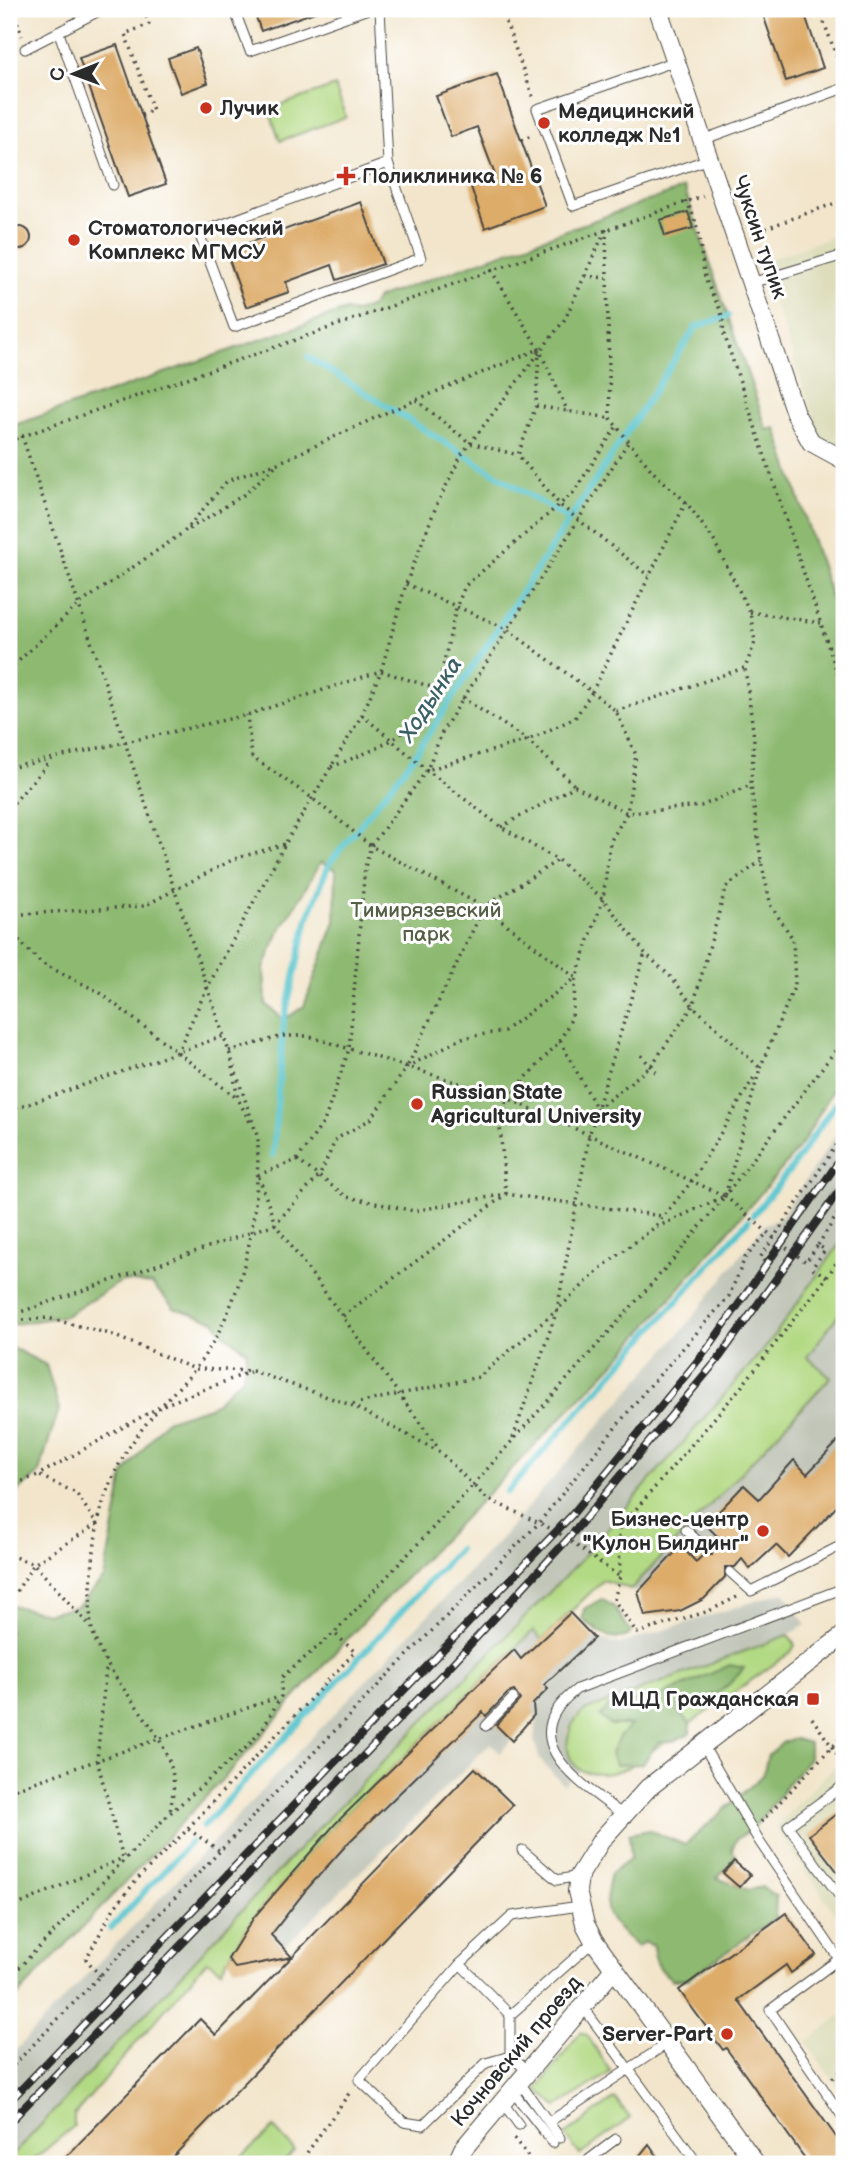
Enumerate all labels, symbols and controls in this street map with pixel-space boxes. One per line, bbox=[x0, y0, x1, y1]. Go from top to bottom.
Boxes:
north arrow bbox=[38, 38, 108, 108]
text: С bbox=[47, 67, 70, 81]
place label: Лучик bbox=[219, 96, 279, 121]
place label: Медицинский колледж №1 bbox=[558, 99, 694, 148]
marker: Лучик bbox=[198, 100, 214, 116]
marker: Медицинский колледж №1 bbox=[536, 115, 552, 131]
place label: Поликлиника № 6 bbox=[362, 164, 543, 189]
marker: Поликлиника № 6 bbox=[336, 166, 356, 186]
street label: Чуксин тупик bbox=[727, 172, 792, 302]
place label: Стоматологический Комплекс МГМСУ bbox=[88, 216, 284, 265]
marker: Стоматологический Комплекс МГМСУ bbox=[66, 232, 82, 248]
water label: Ходынка bbox=[393, 652, 469, 748]
park label: Тимирязевский парк bbox=[351, 898, 501, 947]
place label: Russian State Agricultural University bbox=[430, 1080, 642, 1129]
marker: Russian State Agricultural University bbox=[409, 1096, 425, 1112]
place label: Бизнес-центр "Кулон Билдинг" bbox=[582, 1507, 750, 1556]
marker: Бизнес-центр "Кулон Билдинг" bbox=[755, 1523, 771, 1539]
place label: МЦД Гражданская bbox=[611, 1687, 799, 1712]
marker: МЦД Гражданская bbox=[805, 1691, 821, 1707]
street label: Кочновский проезд bbox=[446, 1970, 587, 2132]
place label: Server-Part bbox=[602, 2022, 713, 2047]
marker: Server-Part bbox=[719, 2026, 735, 2042]

